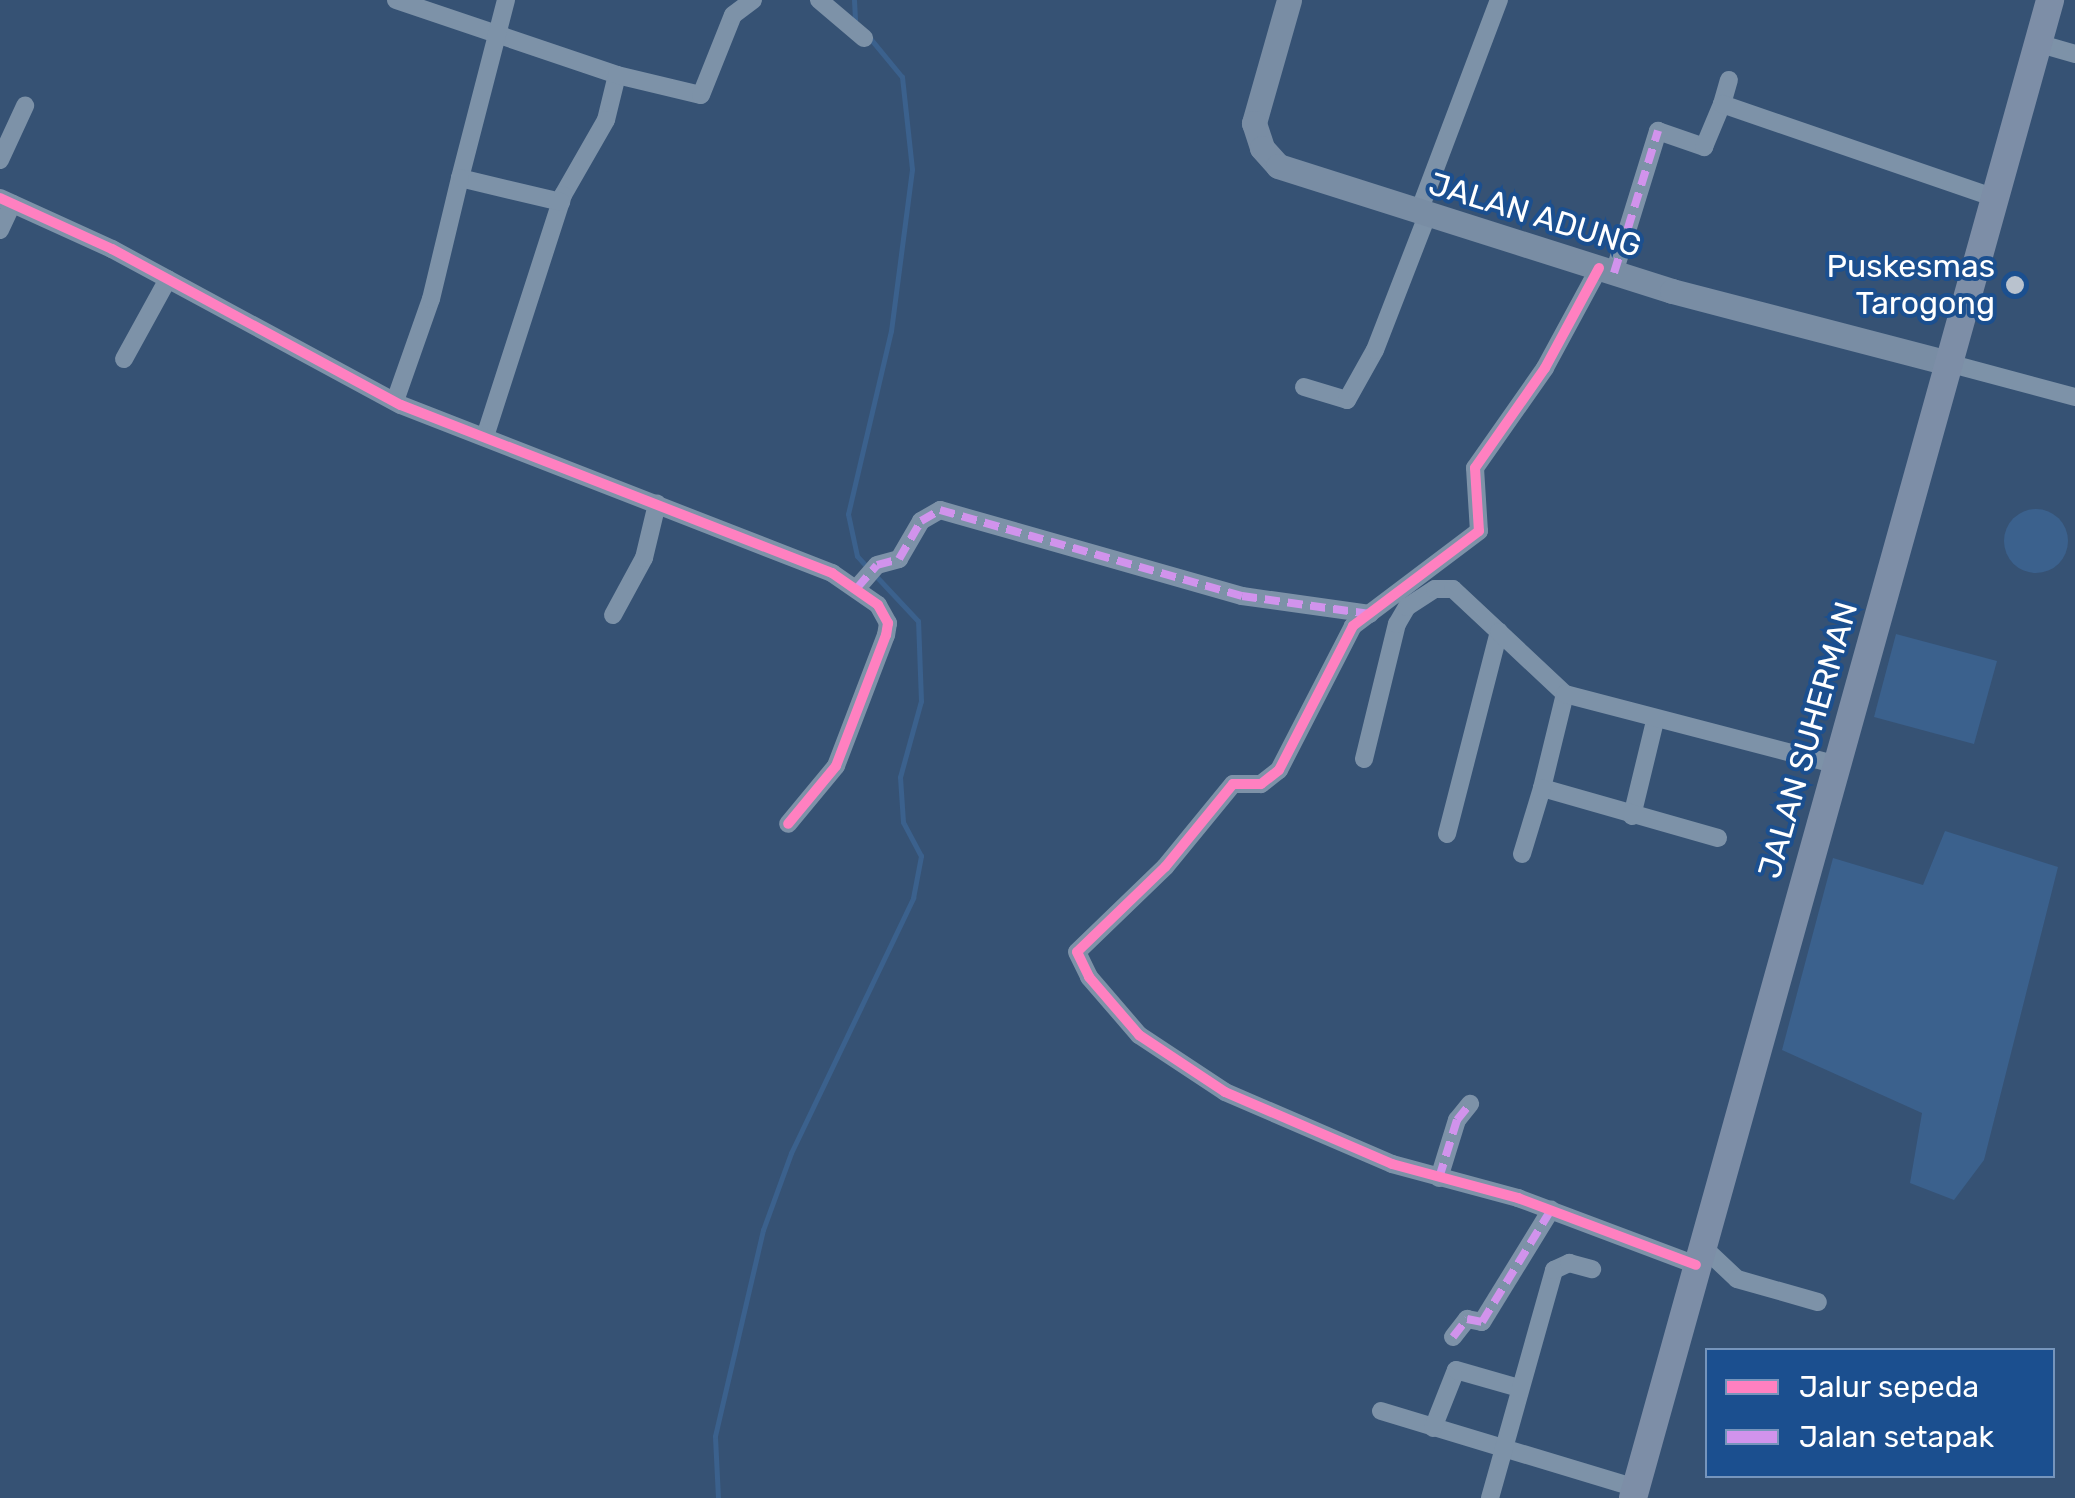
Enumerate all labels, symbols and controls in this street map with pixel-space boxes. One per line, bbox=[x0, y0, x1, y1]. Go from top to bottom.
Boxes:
street label: JALAN ADUNG bbox=[1424, 164, 1646, 266]
place label: Puskesmas Tarogong bbox=[1826, 248, 1995, 323]
marker: Puskesmas Tarogong bbox=[2004, 274, 2026, 296]
street label: JALAN SUHERMAN bbox=[1750, 598, 1866, 882]
legend bbox=[1705, 1348, 2055, 1478]
text: Jalur sepeda bbox=[1799, 1369, 1979, 1405]
text: Jalan setapak bbox=[1799, 1419, 1994, 1455]

